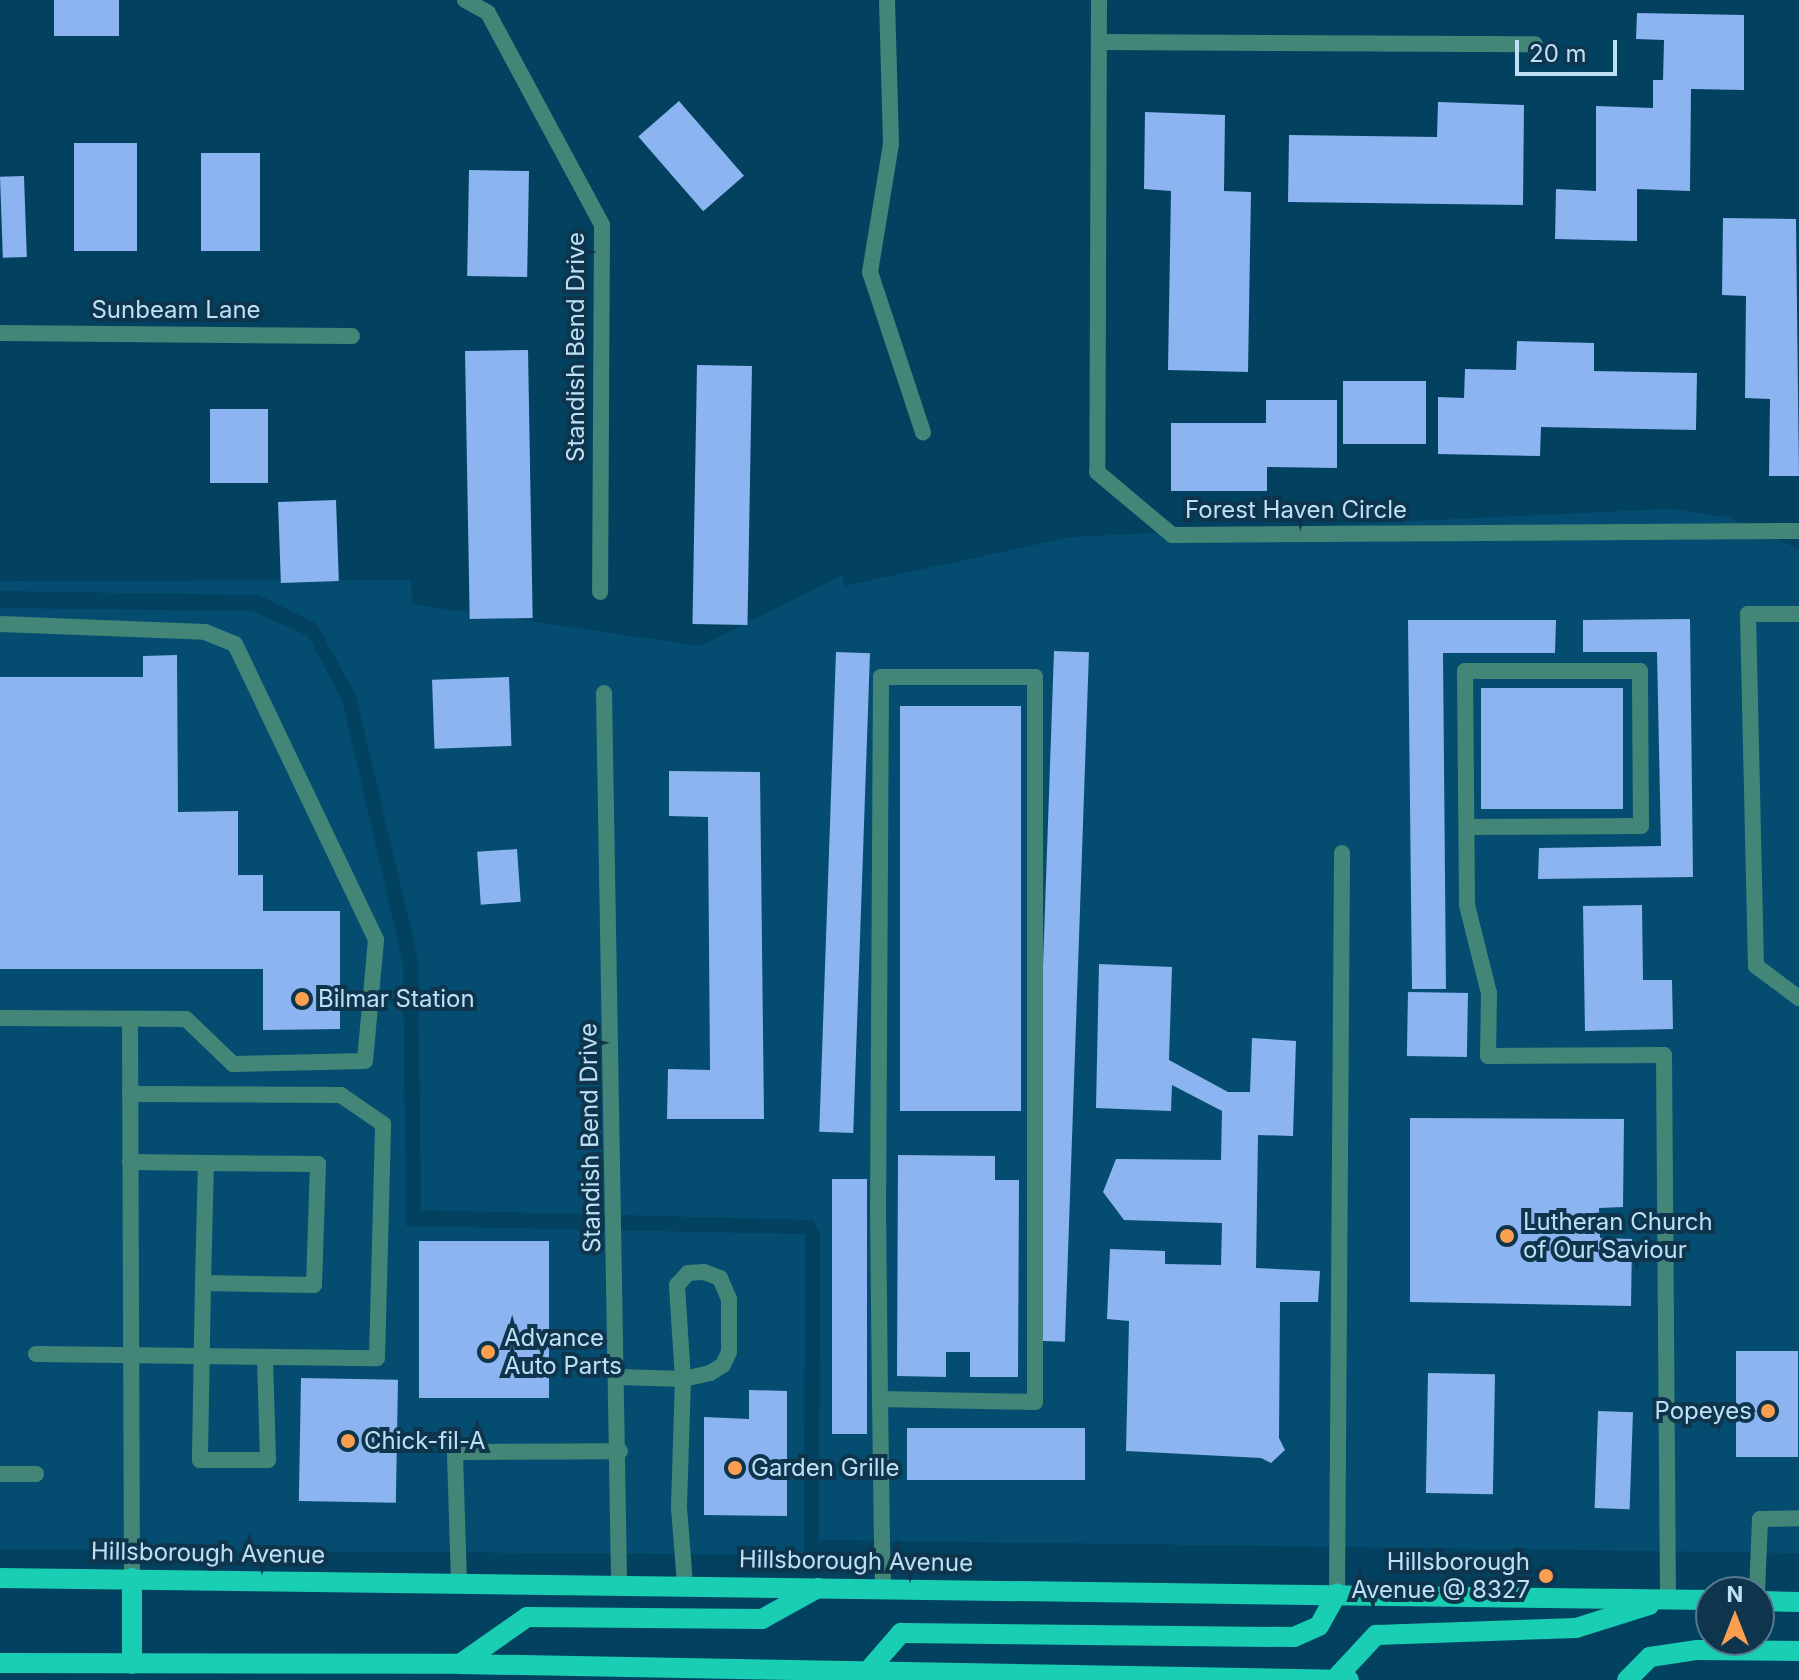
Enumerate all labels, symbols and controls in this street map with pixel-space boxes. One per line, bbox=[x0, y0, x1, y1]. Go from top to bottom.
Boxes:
scale bar bbox=[1519, 24, 1621, 74]
text: 20 m bbox=[1529, 39, 1587, 68]
street label: Standish Bend Drive bbox=[562, 232, 590, 462]
street label: Sunbeam Lane bbox=[91, 296, 261, 324]
street label: Forest Haven Circle bbox=[1185, 496, 1407, 524]
place label: Bilmar Station bbox=[318, 985, 475, 1013]
marker: Bilmar Station bbox=[293, 990, 311, 1008]
street label: Standish Bend Drive bbox=[574, 1023, 606, 1253]
place label: Lutheran Church of Our Saviour bbox=[1523, 1208, 1713, 1264]
marker: Lutheran Church of Our Saviour bbox=[1498, 1227, 1516, 1245]
place label: Advance Auto Parts bbox=[504, 1324, 622, 1380]
marker: Advance Auto Parts bbox=[479, 1343, 497, 1361]
place label: Popeyes bbox=[1655, 1397, 1752, 1425]
marker: Popeyes bbox=[1759, 1402, 1777, 1420]
place label: Chick-fil-A bbox=[364, 1427, 486, 1455]
marker: Chick-fil-A bbox=[339, 1432, 357, 1450]
place label: Garden Grille bbox=[751, 1454, 899, 1482]
marker: Garden Grille bbox=[726, 1459, 744, 1477]
street label: Hillsborough Avenue bbox=[91, 1537, 325, 1569]
street label: Hillsborough Avenue bbox=[739, 1545, 973, 1577]
place label: Hillsborough Avenue @ 8327 bbox=[1351, 1548, 1530, 1604]
marker: Hillsborough Avenue @ 8327 bbox=[1537, 1567, 1555, 1585]
north arrow bbox=[1695, 1576, 1775, 1656]
text: N bbox=[1727, 1581, 1743, 1607]

